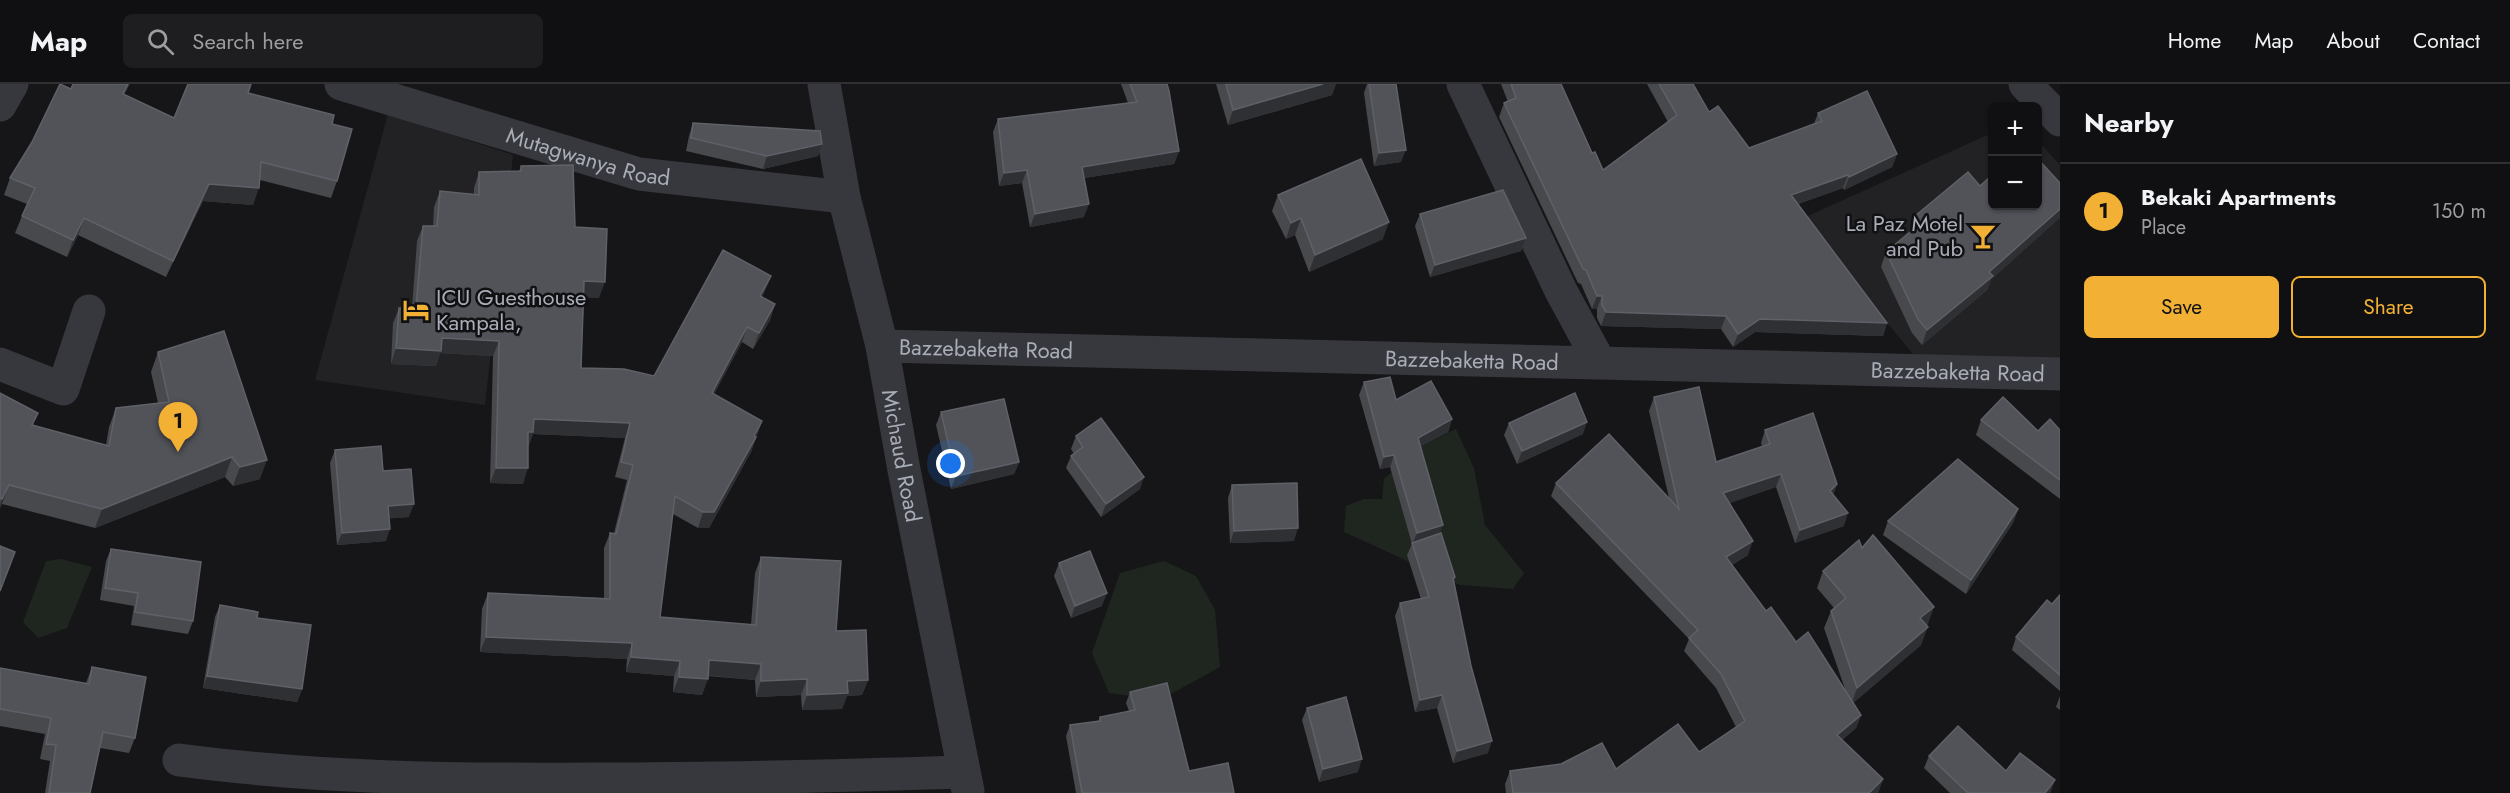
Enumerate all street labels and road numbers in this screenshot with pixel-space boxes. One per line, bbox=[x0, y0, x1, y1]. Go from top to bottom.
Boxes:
street label: Mutagwanya Road bbox=[502, 119, 672, 193]
street label: Bazzebaketta Road bbox=[899, 330, 1073, 367]
street label: Bazzebaketta Road bbox=[1385, 342, 1559, 378]
street label: Bazzebaketta Road bbox=[1870, 354, 2045, 390]
street label: Michaud Road bbox=[874, 387, 930, 525]

